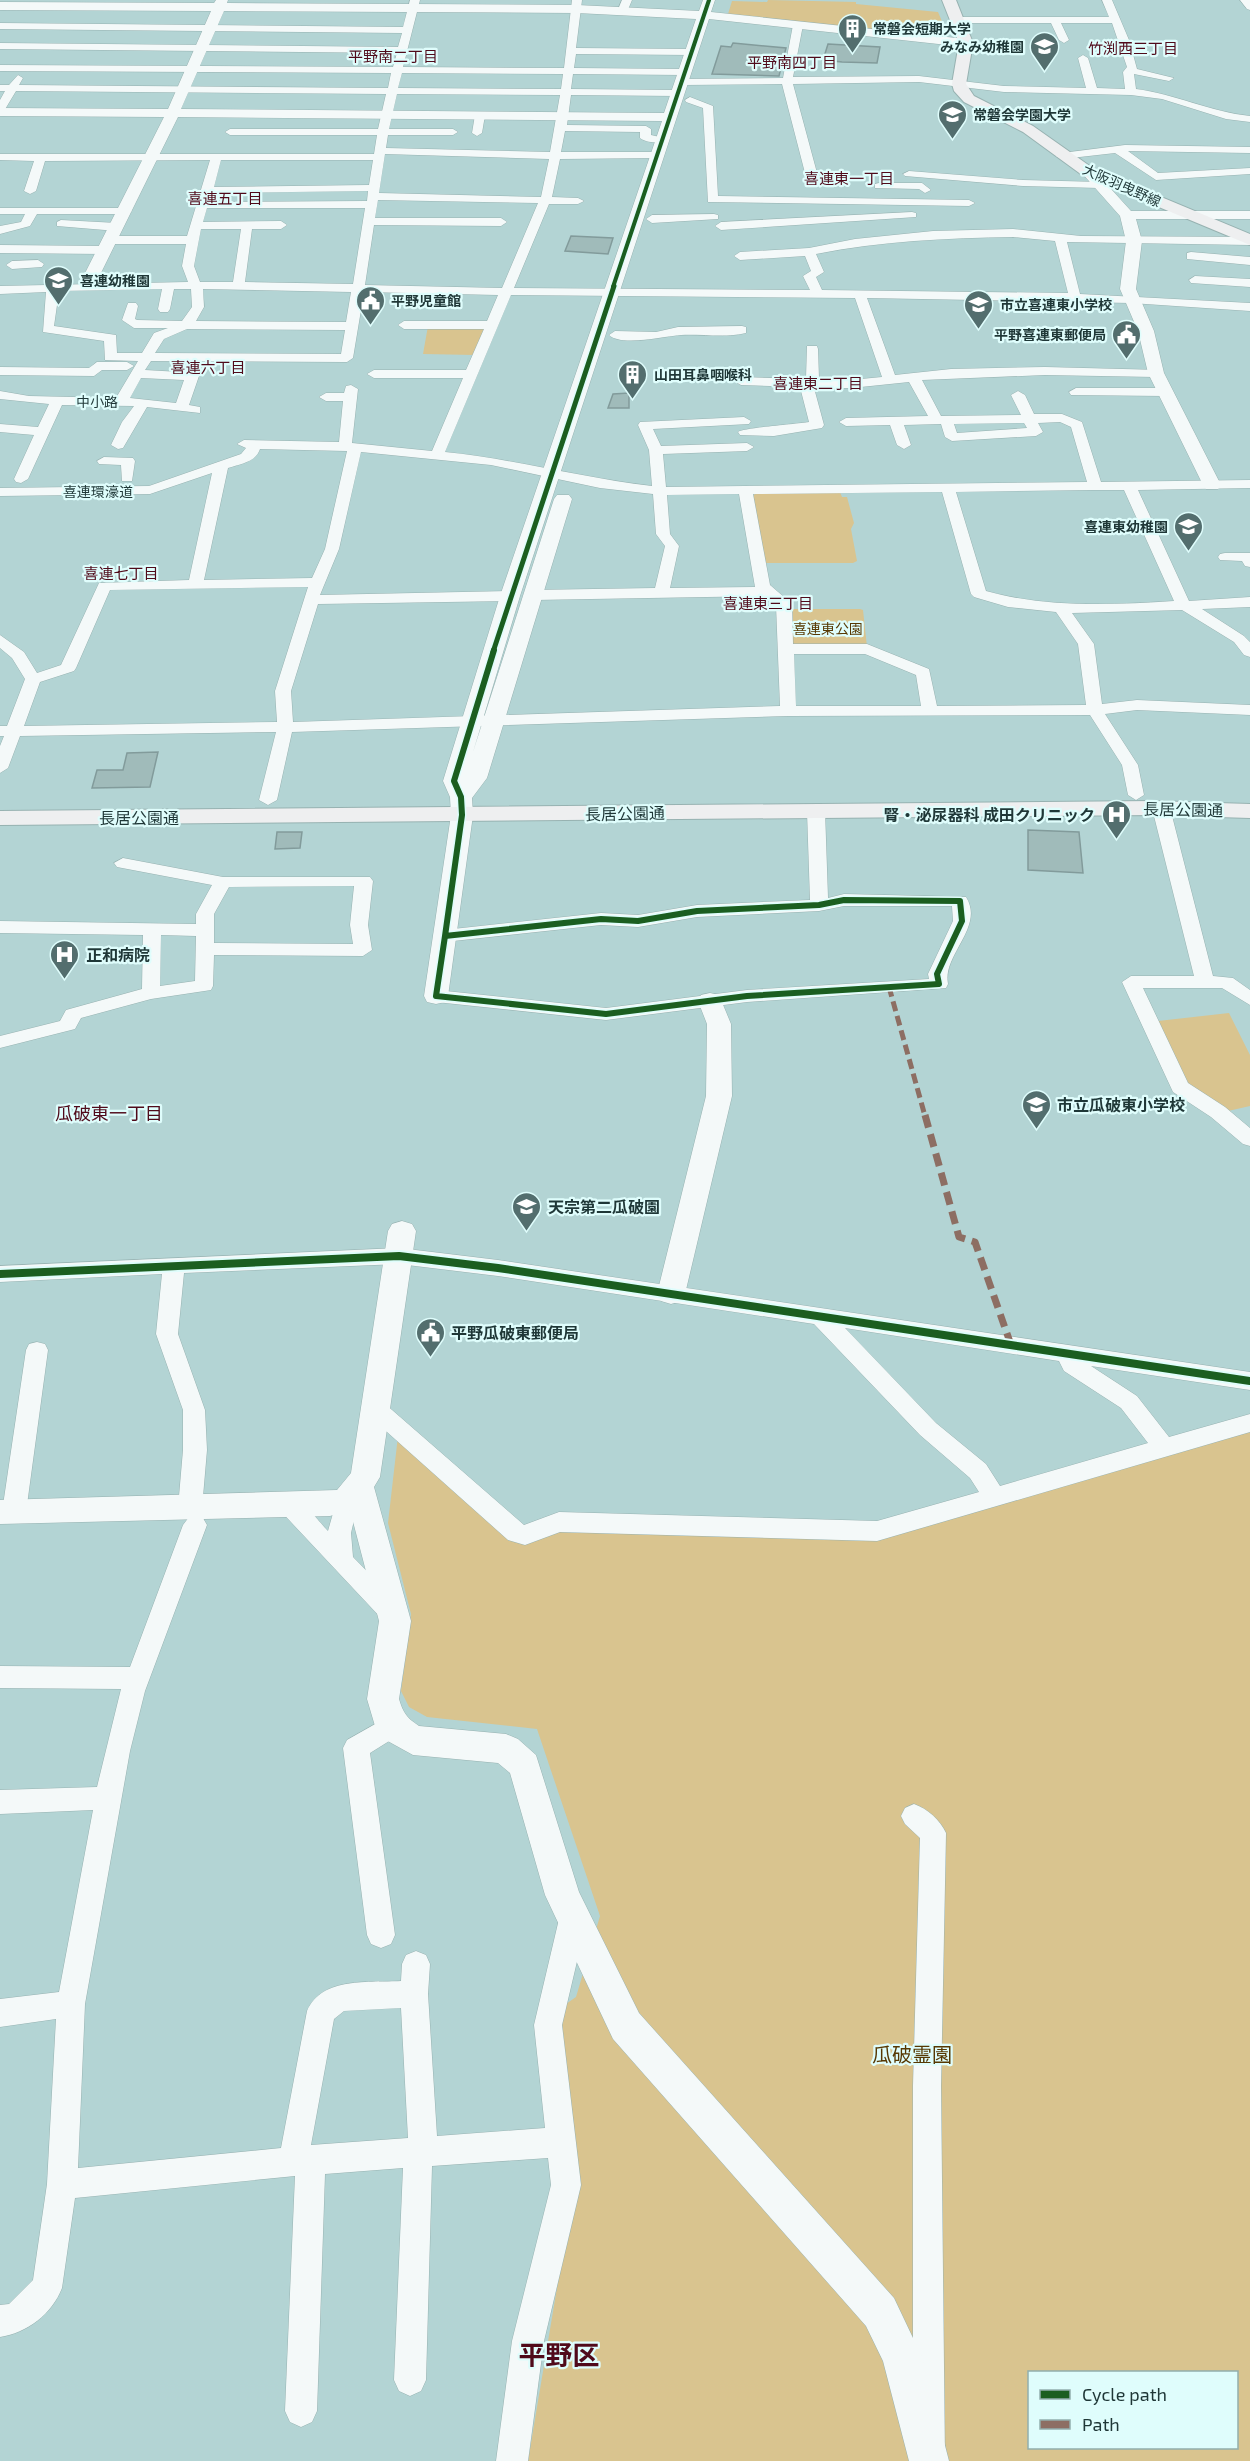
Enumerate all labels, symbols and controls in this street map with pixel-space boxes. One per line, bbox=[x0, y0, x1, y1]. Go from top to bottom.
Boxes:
building icon: 常磐会短期大学 bbox=[836, 12, 868, 54]
place label: 常磐会短期大学 bbox=[873, 20, 971, 37]
school or university icon: みなみ幼稚園 bbox=[1029, 30, 1061, 72]
place label: みなみ幼稚園 bbox=[940, 38, 1024, 55]
district label: 竹渕西三丁目 bbox=[1088, 39, 1178, 57]
district label: 平野南二丁目 bbox=[348, 47, 438, 65]
district label: 平野南四丁目 bbox=[747, 53, 837, 71]
school or university icon: 常磐会学園大学 bbox=[936, 98, 968, 140]
place label: 常磐会学園大学 bbox=[973, 106, 1071, 123]
street label: 大阪羽曳野線 bbox=[1080, 160, 1164, 210]
district label: 喜連東一丁目 bbox=[804, 169, 894, 187]
district label: 喜連五丁目 bbox=[187, 189, 263, 207]
school or university icon: 喜連幼稚園 bbox=[43, 264, 75, 306]
place label: 喜連幼稚園 bbox=[80, 272, 150, 289]
public building icon: 平野児童館 bbox=[354, 284, 386, 326]
school or university icon: 市立喜連東小学校 bbox=[963, 288, 995, 330]
place label: 平野児童館 bbox=[391, 292, 461, 309]
place label: 市立喜連東小学校 bbox=[1000, 296, 1112, 313]
public building icon: 平野喜連東郵便局 bbox=[1111, 318, 1143, 360]
place label: 平野喜連東郵便局 bbox=[994, 326, 1106, 343]
district label: 喜連六丁目 bbox=[170, 358, 246, 376]
building icon: 山田耳鼻咽喉科 bbox=[617, 358, 649, 400]
place label: 山田耳鼻咽喉科 bbox=[654, 366, 752, 383]
district label: 喜連東二丁目 bbox=[773, 374, 863, 392]
street label: 中小路 bbox=[76, 393, 118, 410]
street label: 喜連環濠道 bbox=[63, 483, 133, 500]
school or university icon: 喜連東幼稚園 bbox=[1173, 510, 1205, 552]
place label: 喜連東幼稚園 bbox=[1084, 518, 1168, 535]
district label: 喜連七丁目 bbox=[83, 564, 159, 582]
district label: 喜連東三丁目 bbox=[723, 594, 813, 612]
park label: 喜連東公園 bbox=[793, 620, 863, 637]
hospital icon: 腎・泌尿器科 成田クリニック bbox=[1100, 798, 1132, 840]
street label: 長居公園通 bbox=[1143, 799, 1223, 819]
street label: 長居公園通 bbox=[585, 803, 665, 823]
place label: 腎・泌尿器科 成田クリニック bbox=[884, 805, 1095, 824]
street label: 長居公園通 bbox=[99, 808, 179, 827]
hospital icon: 正和病院 bbox=[49, 938, 81, 980]
place label: 正和病院 bbox=[86, 945, 150, 964]
school or university icon: 市立瓜破東小学校 bbox=[1020, 1088, 1052, 1130]
place label: 市立瓜破東小学校 bbox=[1057, 1095, 1185, 1114]
district label: 瓜破東一丁目 bbox=[55, 1102, 163, 1124]
school or university icon: 天宗第二瓜破園 bbox=[511, 1190, 543, 1232]
place label: 天宗第二瓜破園 bbox=[548, 1197, 660, 1216]
public building icon: 平野瓜破東郵便局 bbox=[414, 1316, 446, 1358]
place label: 平野瓜破東郵便局 bbox=[451, 1323, 579, 1342]
park label: 瓜破霊園 bbox=[872, 2042, 952, 2066]
district label: 平野区 bbox=[519, 2338, 600, 2370]
legend bbox=[1028, 2371, 1238, 2449]
text: Cycle path bbox=[1082, 2383, 1167, 2405]
text: Path bbox=[1082, 2413, 1120, 2435]

